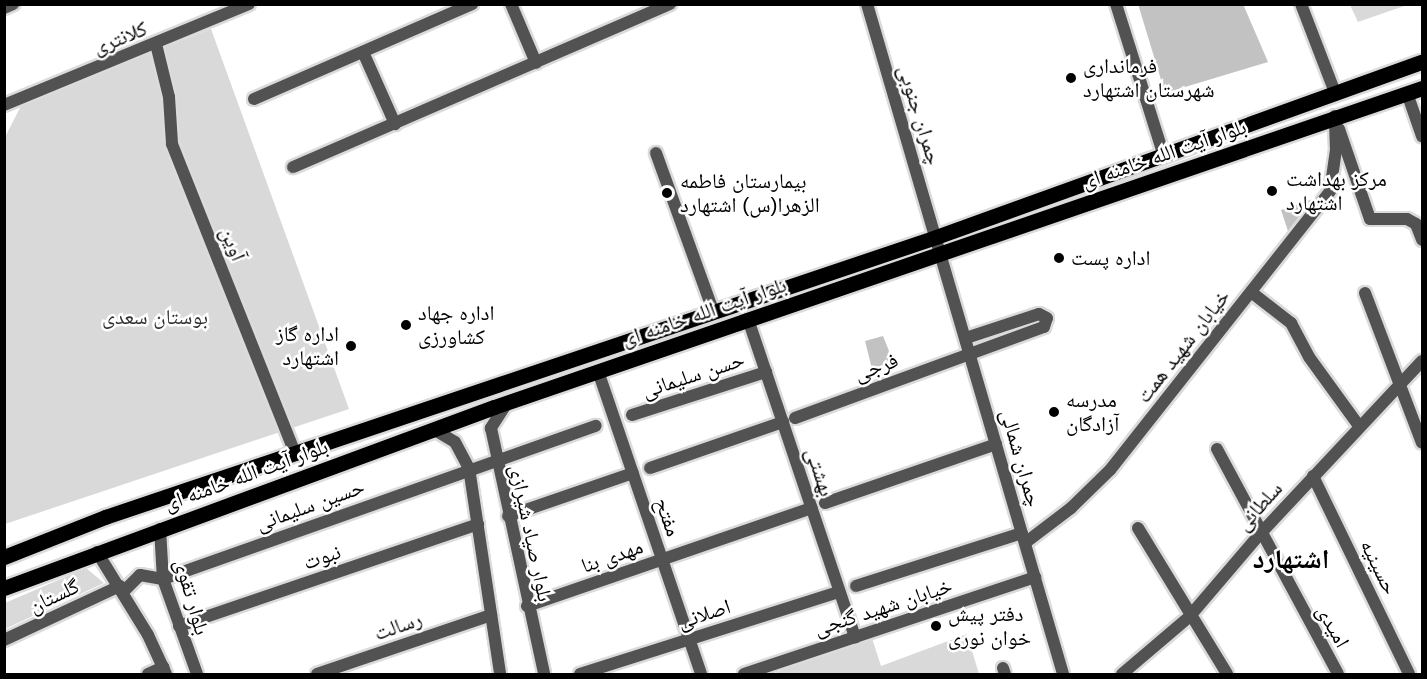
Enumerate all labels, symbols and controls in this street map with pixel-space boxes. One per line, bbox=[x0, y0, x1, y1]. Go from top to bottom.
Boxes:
street label: کلانتری bbox=[89, 16, 151, 60]
place label: فرمانداری شهرستان اشتهارد bbox=[1083, 53, 1215, 103]
street label: چمران جنوبی bbox=[893, 62, 947, 168]
marker: فرمانداری شهرستان اشتهارد bbox=[1064, 71, 1078, 85]
street label: بلوار آیت الله خامنه ای bbox=[1078, 114, 1250, 194]
place label: مرکز بهداشت اشتهارد bbox=[1286, 166, 1387, 216]
place label: بیمارستان فاطمه الزهرا(س) اشتهارد bbox=[680, 168, 820, 218]
marker: مرکز بهداشت اشتهارد bbox=[1263, 182, 1281, 200]
marker: بیمارستان فاطمه الزهرا(س) اشتهارد bbox=[658, 184, 676, 202]
street label: آوین bbox=[215, 223, 251, 265]
place label: اداره پست bbox=[1071, 245, 1150, 271]
marker: اداره پست bbox=[1052, 251, 1066, 265]
street label: بلوار آیت الله خامنه ای bbox=[618, 272, 790, 352]
street label: خیابان شهید همت bbox=[1131, 284, 1235, 408]
place label: اداره جهاد کشاورزی bbox=[418, 300, 495, 350]
park label: بوستان سعدی bbox=[102, 304, 208, 330]
marker: اداره جهاد کشاورزی bbox=[399, 318, 413, 332]
place label: اداره گاز اشتهارد bbox=[276, 321, 339, 371]
marker: اداره گاز اشتهارد bbox=[344, 339, 358, 353]
street label: حسن سلیمانی bbox=[639, 347, 747, 403]
street label: فرجی bbox=[851, 347, 901, 387]
place label: مدرسه آزادگان bbox=[1066, 387, 1119, 437]
marker: مدرسه آزادگان bbox=[1047, 405, 1061, 419]
street label: چمران شمالی bbox=[995, 406, 1047, 510]
street label: بلوار آیت الله خامنه ای bbox=[161, 434, 331, 516]
street label: بهشتی bbox=[800, 444, 840, 500]
street label: بلوار صیاد شیرازی bbox=[504, 462, 558, 604]
street label: حسین سلیمانی bbox=[252, 474, 368, 536]
street label: سلطانی bbox=[1230, 476, 1288, 536]
street label: مفتح bbox=[650, 494, 686, 540]
street label: مهدی بنا bbox=[578, 534, 646, 578]
street label: حسینیه bbox=[1355, 535, 1403, 599]
street label: نبوت bbox=[300, 539, 344, 575]
district label: اشتهارد bbox=[1253, 544, 1329, 576]
street label: بلوار تقوی bbox=[169, 556, 215, 638]
street label: گلستان bbox=[25, 573, 83, 619]
street label: خیابان شهید گنجی bbox=[811, 573, 955, 641]
street label: اصلانی bbox=[674, 594, 734, 634]
street label: امیدی bbox=[1311, 600, 1355, 652]
place label: دفتر پیش خوان نوری bbox=[948, 601, 1031, 651]
street label: رسالت bbox=[371, 606, 425, 646]
marker: دفتر پیش خوان نوری bbox=[929, 619, 943, 633]

